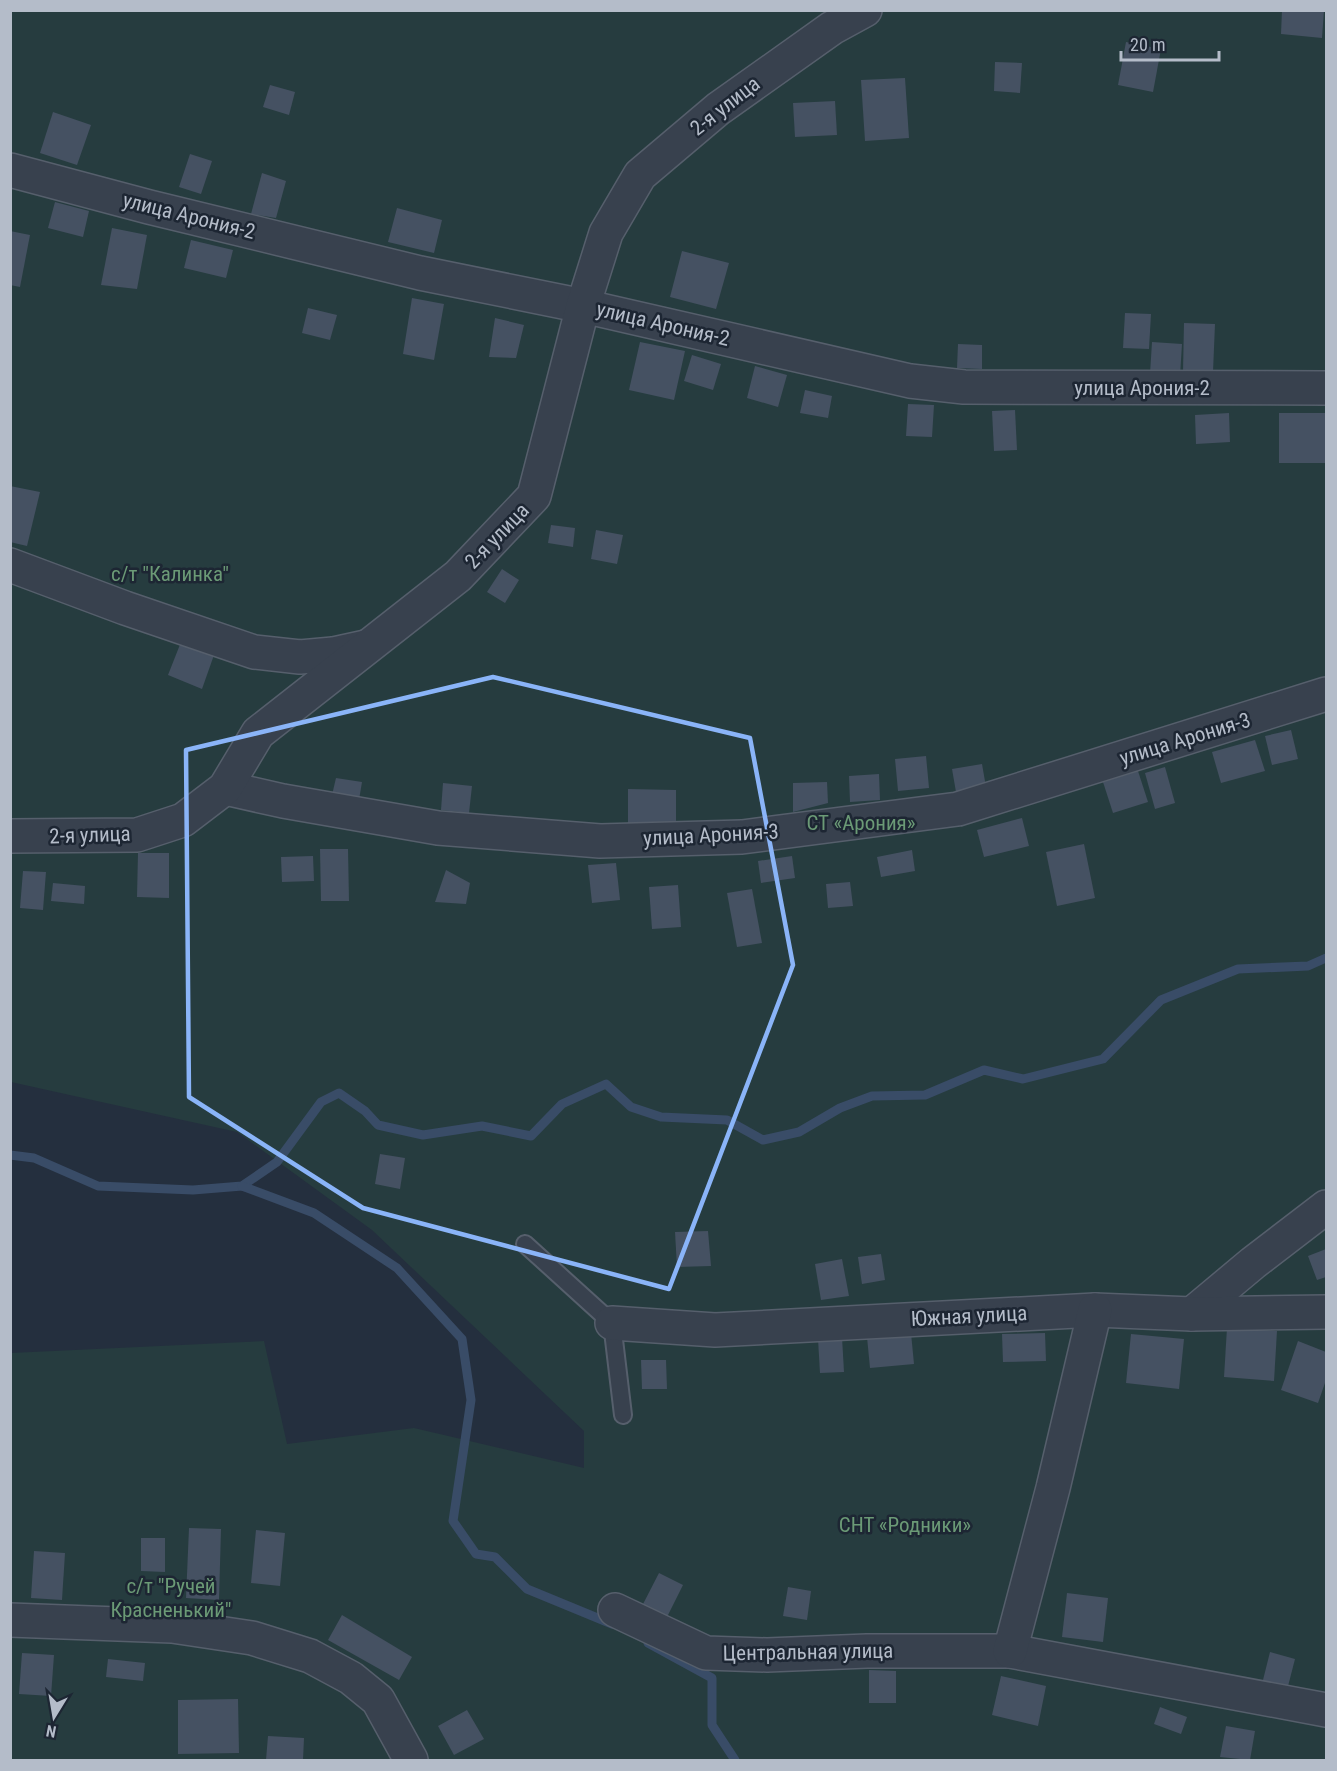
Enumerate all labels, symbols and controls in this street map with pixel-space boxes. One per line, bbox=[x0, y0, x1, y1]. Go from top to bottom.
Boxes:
scale bar bbox=[1121, 24, 1218, 62]
text: 20 m bbox=[1130, 34, 1165, 55]
street label: 2-я улица bbox=[686, 72, 764, 140]
street label: улица Арония-2 bbox=[120, 188, 258, 244]
street label: улица Арония-2 bbox=[594, 297, 732, 351]
street label: улица Арония-2 bbox=[1074, 376, 1210, 400]
street label: 2-я улица bbox=[460, 498, 534, 574]
park label: с/т "Калинка" bbox=[111, 562, 229, 586]
street label: улица Арония-3 bbox=[1117, 708, 1253, 770]
park label: СТ «Арония» bbox=[806, 811, 916, 835]
street label: улица Арония-3 bbox=[643, 819, 779, 851]
street label: 2-я улица bbox=[49, 822, 131, 848]
street label: Южная улица bbox=[910, 1301, 1028, 1331]
park label: СНТ «Родники» bbox=[839, 1513, 971, 1537]
park label: с/т "Ручей Красненький" bbox=[110, 1574, 232, 1622]
street label: Центральная улица bbox=[723, 1639, 893, 1665]
north arrow bbox=[24, 1687, 84, 1747]
text: N bbox=[45, 1721, 58, 1741]

